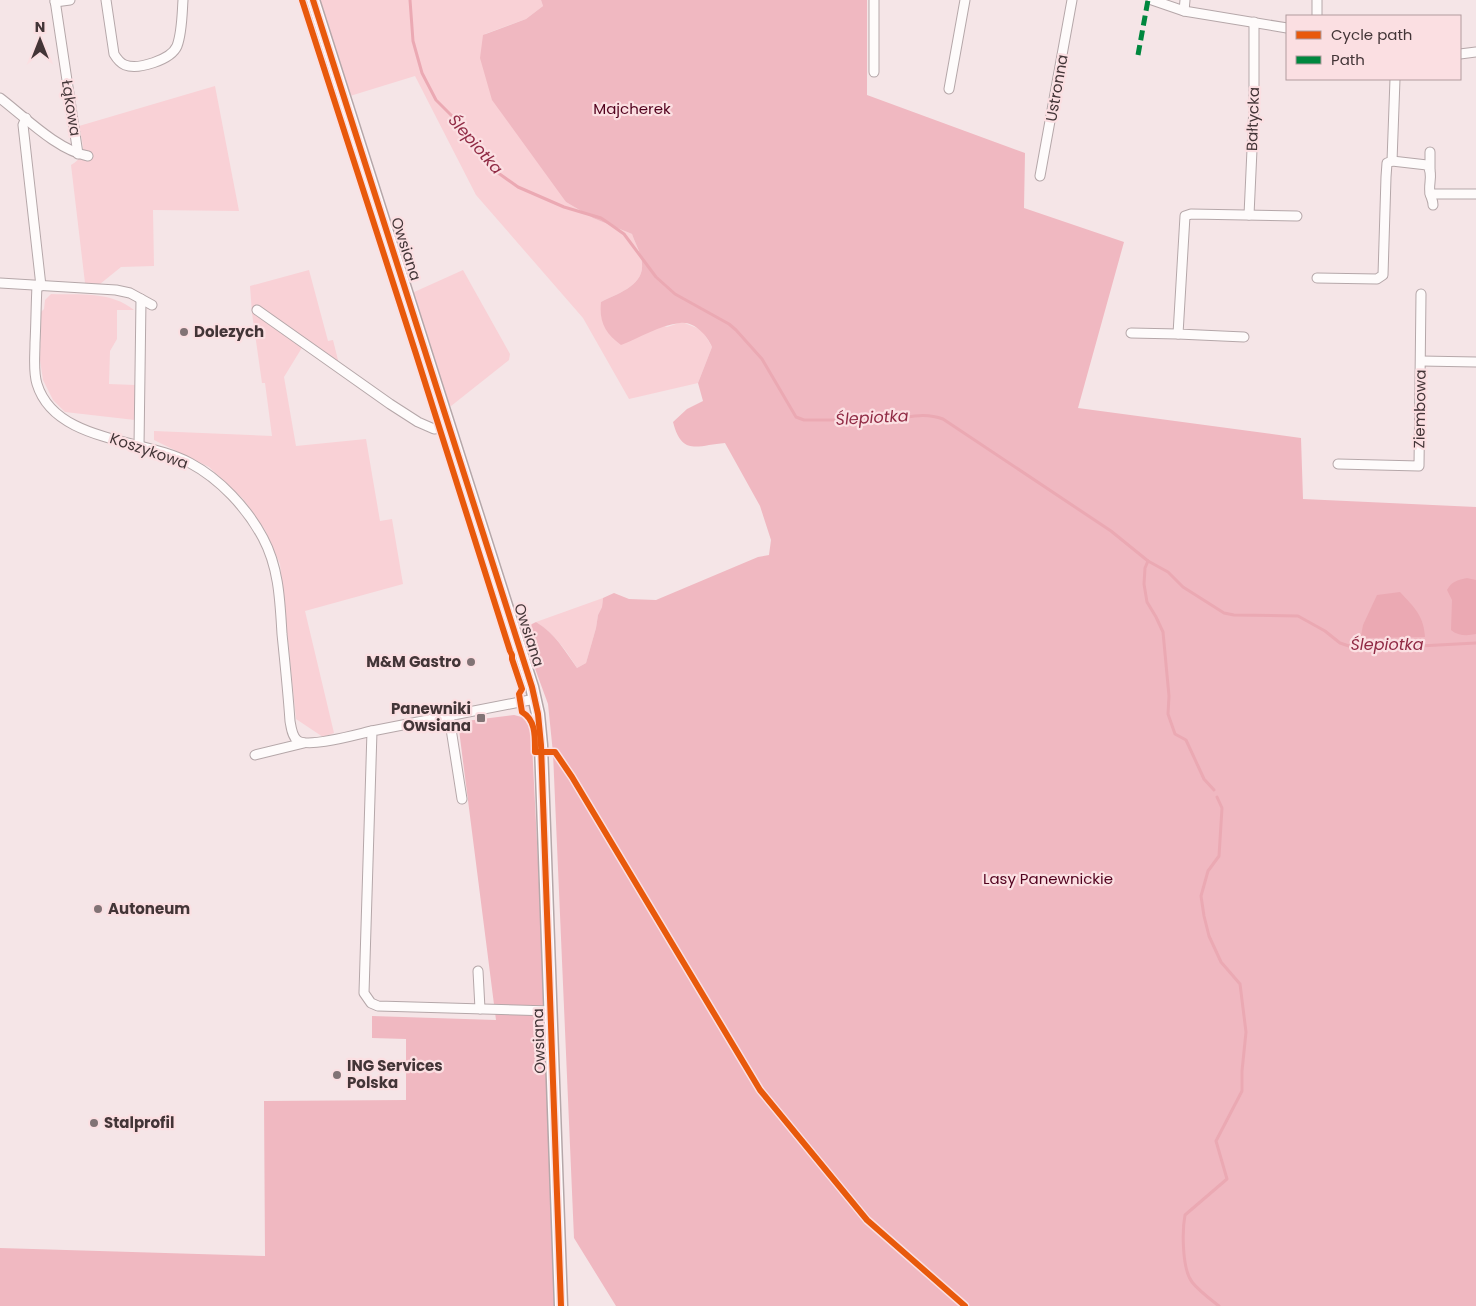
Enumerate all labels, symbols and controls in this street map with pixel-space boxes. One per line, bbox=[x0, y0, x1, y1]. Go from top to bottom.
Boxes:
north arrow bbox=[15, 15, 65, 65]
legend bbox=[1286, 15, 1461, 80]
text: N bbox=[35, 17, 45, 37]
text: Cycle path bbox=[1331, 24, 1412, 45]
text: Path bbox=[1331, 49, 1365, 70]
street label: Ustronna bbox=[1040, 53, 1073, 123]
street label: Łąkowa bbox=[57, 78, 86, 137]
street label: Bałtycka bbox=[1241, 87, 1264, 151]
park label: Majcherek bbox=[593, 98, 671, 119]
water label: Ślepiotka bbox=[443, 109, 508, 180]
street label: Owsiana bbox=[386, 214, 427, 283]
place label: Dolezych bbox=[194, 321, 264, 342]
marker: Dolezych bbox=[178, 326, 190, 338]
street label: Ziembowa bbox=[1408, 369, 1431, 449]
water label: Ślepiotka bbox=[835, 404, 909, 431]
street label: Koszykowa bbox=[107, 427, 191, 474]
street label: Owsiana bbox=[509, 600, 550, 669]
water label: Ślepiotka bbox=[1350, 633, 1424, 656]
place label: M&M Gastro bbox=[366, 651, 461, 672]
marker: M&M Gastro bbox=[465, 656, 477, 668]
place label: Panewniki Owsiana bbox=[391, 698, 471, 736]
marker: Panewniki Owsiana bbox=[475, 712, 487, 724]
park label: Lasy Panewnickie bbox=[983, 868, 1113, 889]
place label: Autoneum bbox=[108, 898, 190, 919]
marker: Autoneum bbox=[92, 903, 104, 915]
street label: Owsiana bbox=[527, 1008, 550, 1074]
place label: ING Services Polska bbox=[347, 1055, 443, 1093]
marker: ING Services Polska bbox=[331, 1069, 343, 1081]
place label: Stalprofil bbox=[104, 1112, 174, 1133]
marker: Stalprofil bbox=[88, 1117, 100, 1129]

